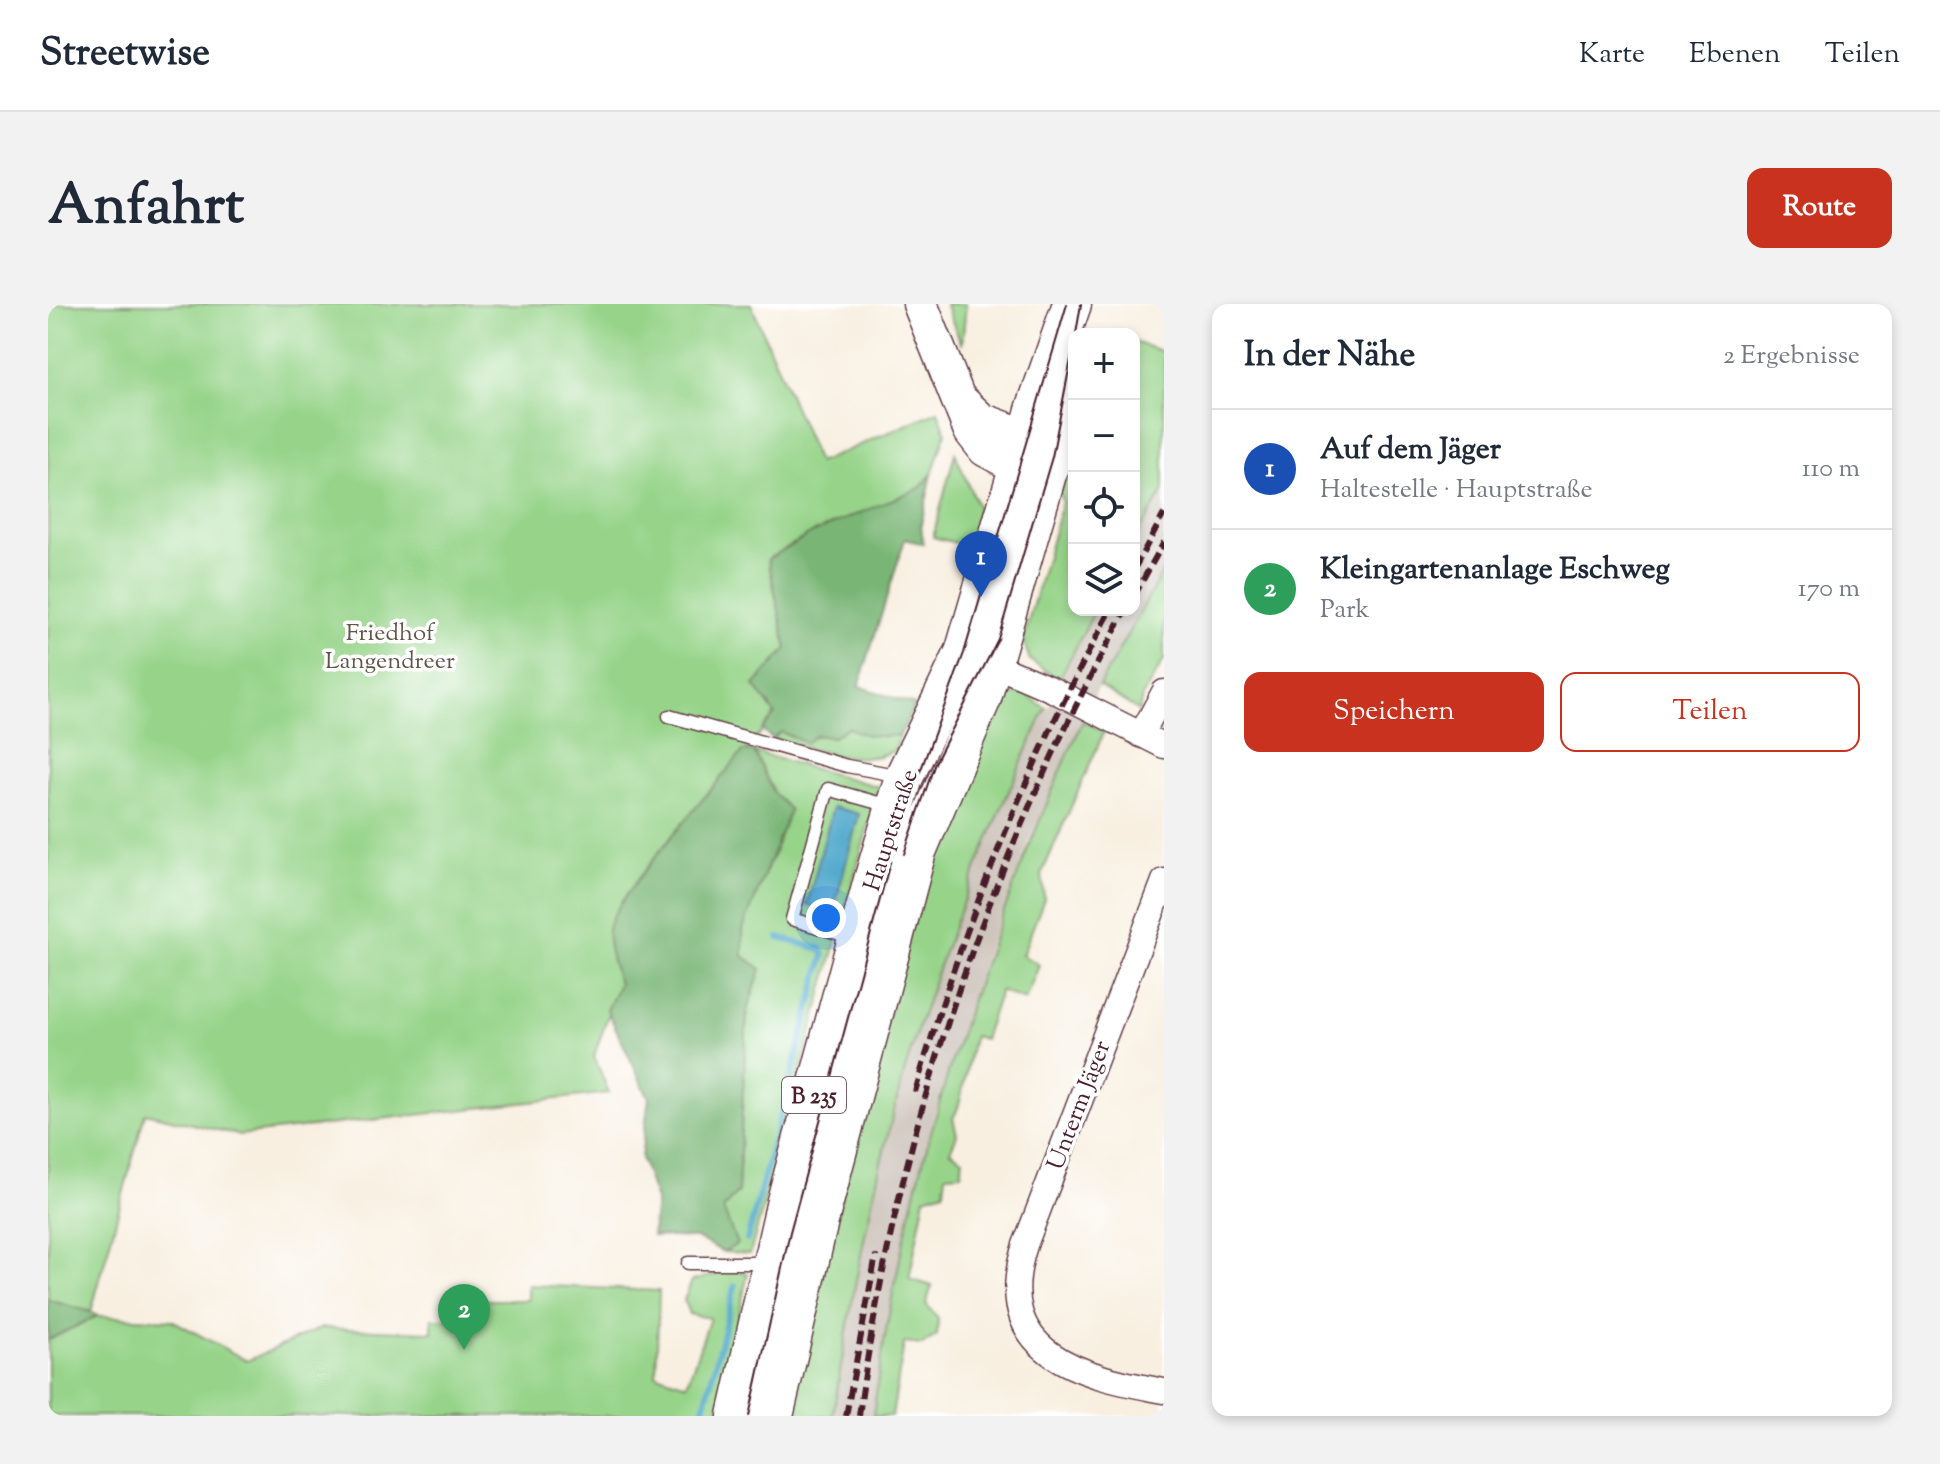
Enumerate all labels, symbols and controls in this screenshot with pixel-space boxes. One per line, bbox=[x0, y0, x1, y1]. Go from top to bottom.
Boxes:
text: Streetwise bbox=[40, 28, 210, 82]
text: Karte bbox=[1579, 35, 1645, 75]
text: Ebenen bbox=[1689, 35, 1781, 75]
text: Teilen bbox=[1825, 35, 1900, 75]
text: Anfahrt bbox=[48, 168, 244, 249]
button: Route bbox=[1747, 168, 1892, 248]
map controls bbox=[1068, 328, 1140, 616]
button: + bbox=[1068, 328, 1140, 400]
text: In der Nähe bbox=[1244, 332, 1415, 381]
text: 2 Ergebnisse bbox=[1723, 338, 1860, 375]
button: − bbox=[1068, 400, 1140, 472]
text: Auf dem Jäger bbox=[1320, 429, 1501, 472]
text: 1 bbox=[1266, 451, 1274, 488]
text: 110 m bbox=[1802, 451, 1860, 488]
button: locate bbox=[1068, 472, 1140, 544]
text: Haltestelle · Hauptstraße bbox=[1320, 472, 1593, 509]
pin: 1 bbox=[955, 531, 1007, 597]
button: layers bbox=[1068, 544, 1140, 616]
text: Kleingartenanlage Eschweg bbox=[1320, 549, 1670, 592]
text: 2 bbox=[1264, 571, 1276, 608]
text: 170 m bbox=[1798, 571, 1860, 608]
text: Park bbox=[1320, 592, 1370, 629]
park label: Friedhof Langendreer bbox=[325, 617, 455, 679]
button: Speichern bbox=[1244, 672, 1544, 752]
button: Teilen bbox=[1560, 672, 1860, 752]
street label: Hauptstraße bbox=[856, 765, 928, 896]
your location bbox=[806, 898, 846, 938]
street label: Unterm Jäger bbox=[1040, 1036, 1120, 1175]
road number: B 235 bbox=[782, 1077, 846, 1113]
pin: 2 bbox=[438, 1284, 490, 1350]

